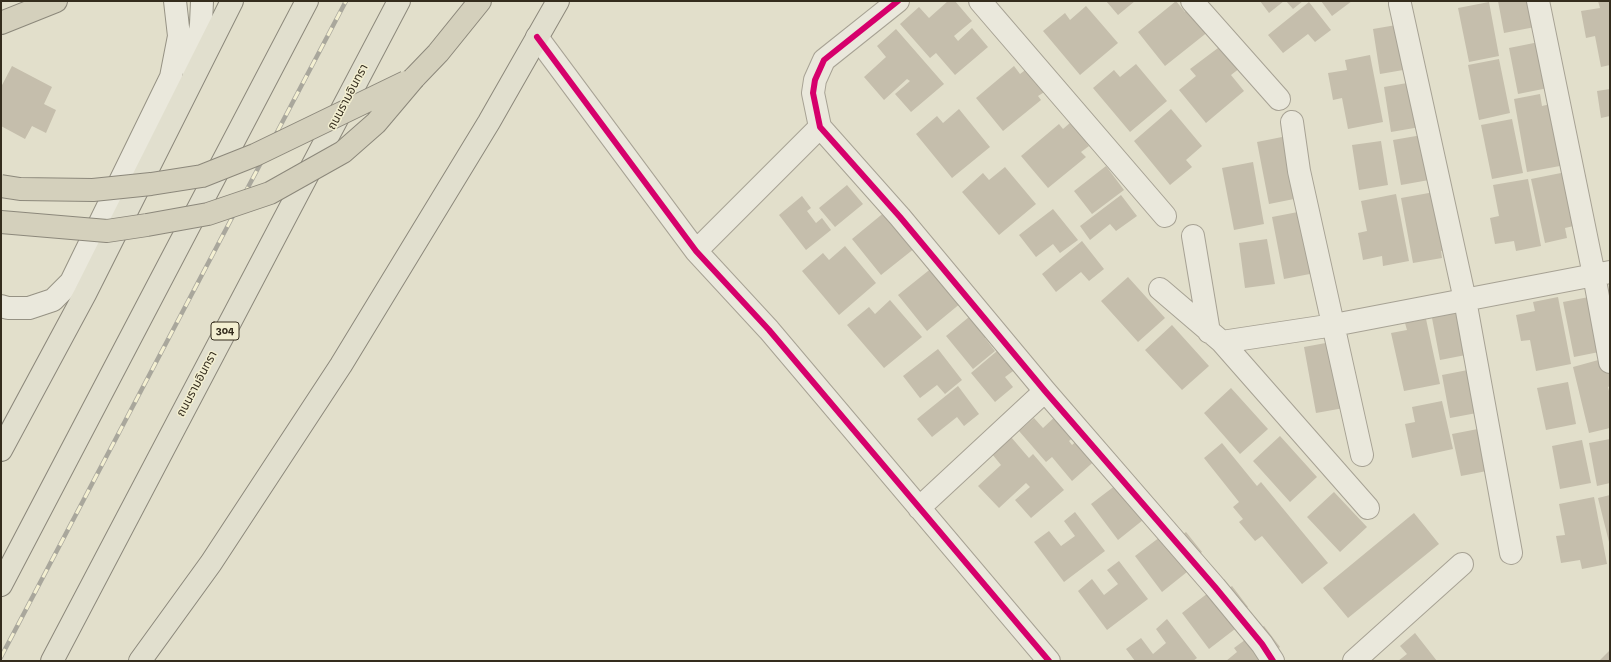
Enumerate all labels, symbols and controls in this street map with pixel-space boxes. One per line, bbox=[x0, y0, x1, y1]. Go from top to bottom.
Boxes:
street label: ถนนรามอินทรา bbox=[325, 62, 371, 132]
road number: 304 bbox=[211, 322, 239, 340]
street label: ถนนรามอินทรา bbox=[174, 349, 220, 419]

